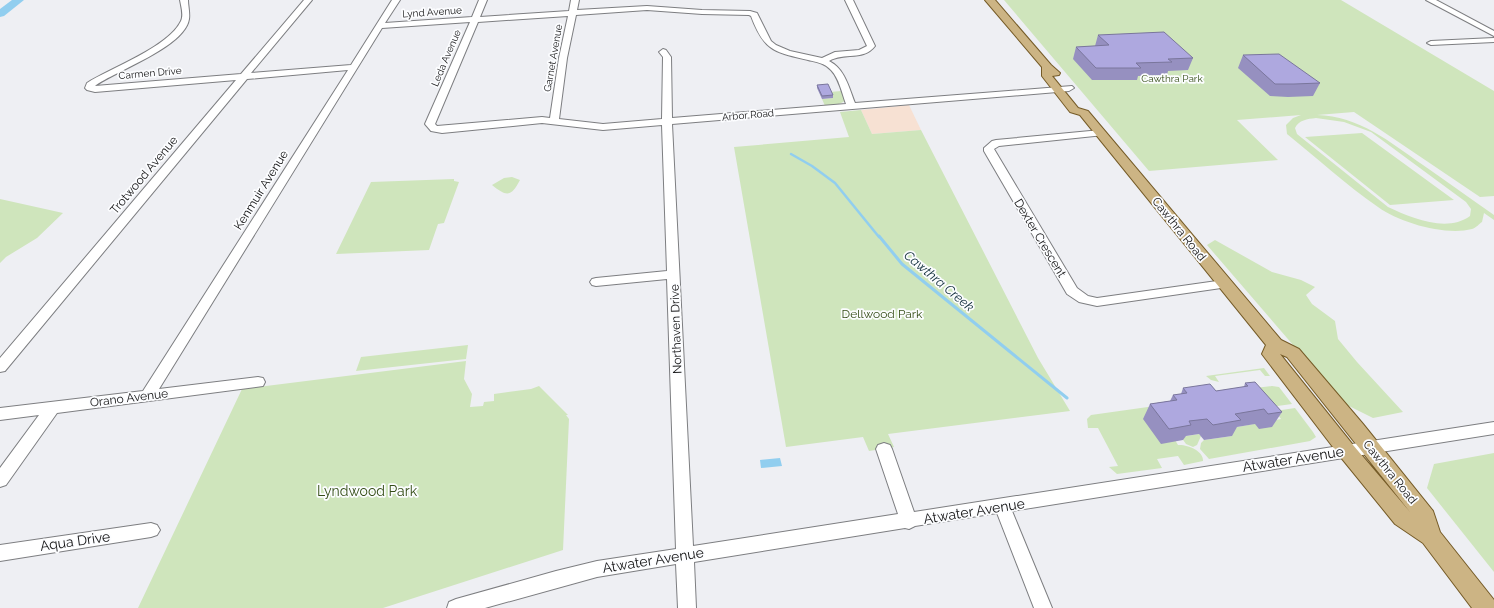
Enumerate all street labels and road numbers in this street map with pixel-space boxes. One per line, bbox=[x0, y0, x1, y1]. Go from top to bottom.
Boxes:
street label: Lynd Avenue bbox=[402, 4, 462, 20]
street label: Garnet Avenue bbox=[542, 23, 564, 93]
street label: Leda Avenue bbox=[429, 28, 463, 88]
street label: Carmen Drive bbox=[118, 65, 182, 81]
street label: Arbor Road bbox=[722, 107, 774, 123]
street label: Trotwood Avenue bbox=[107, 133, 181, 217]
street label: Kenmuir Avenue bbox=[231, 148, 291, 232]
street label: Cawthra Road bbox=[1149, 194, 1209, 264]
street label: Dexter Crescent bbox=[1011, 196, 1069, 280]
street label: Northaven Drive bbox=[667, 284, 685, 374]
street label: Orano Avenue bbox=[89, 386, 169, 410]
street label: Cawthra Road bbox=[1360, 437, 1420, 507]
street label: Atwater Avenue bbox=[1241, 443, 1345, 475]
street label: Atwater Avenue bbox=[922, 495, 1026, 527]
street label: Aqua Drive bbox=[39, 528, 111, 554]
street label: Atwater Avenue bbox=[601, 544, 705, 576]

